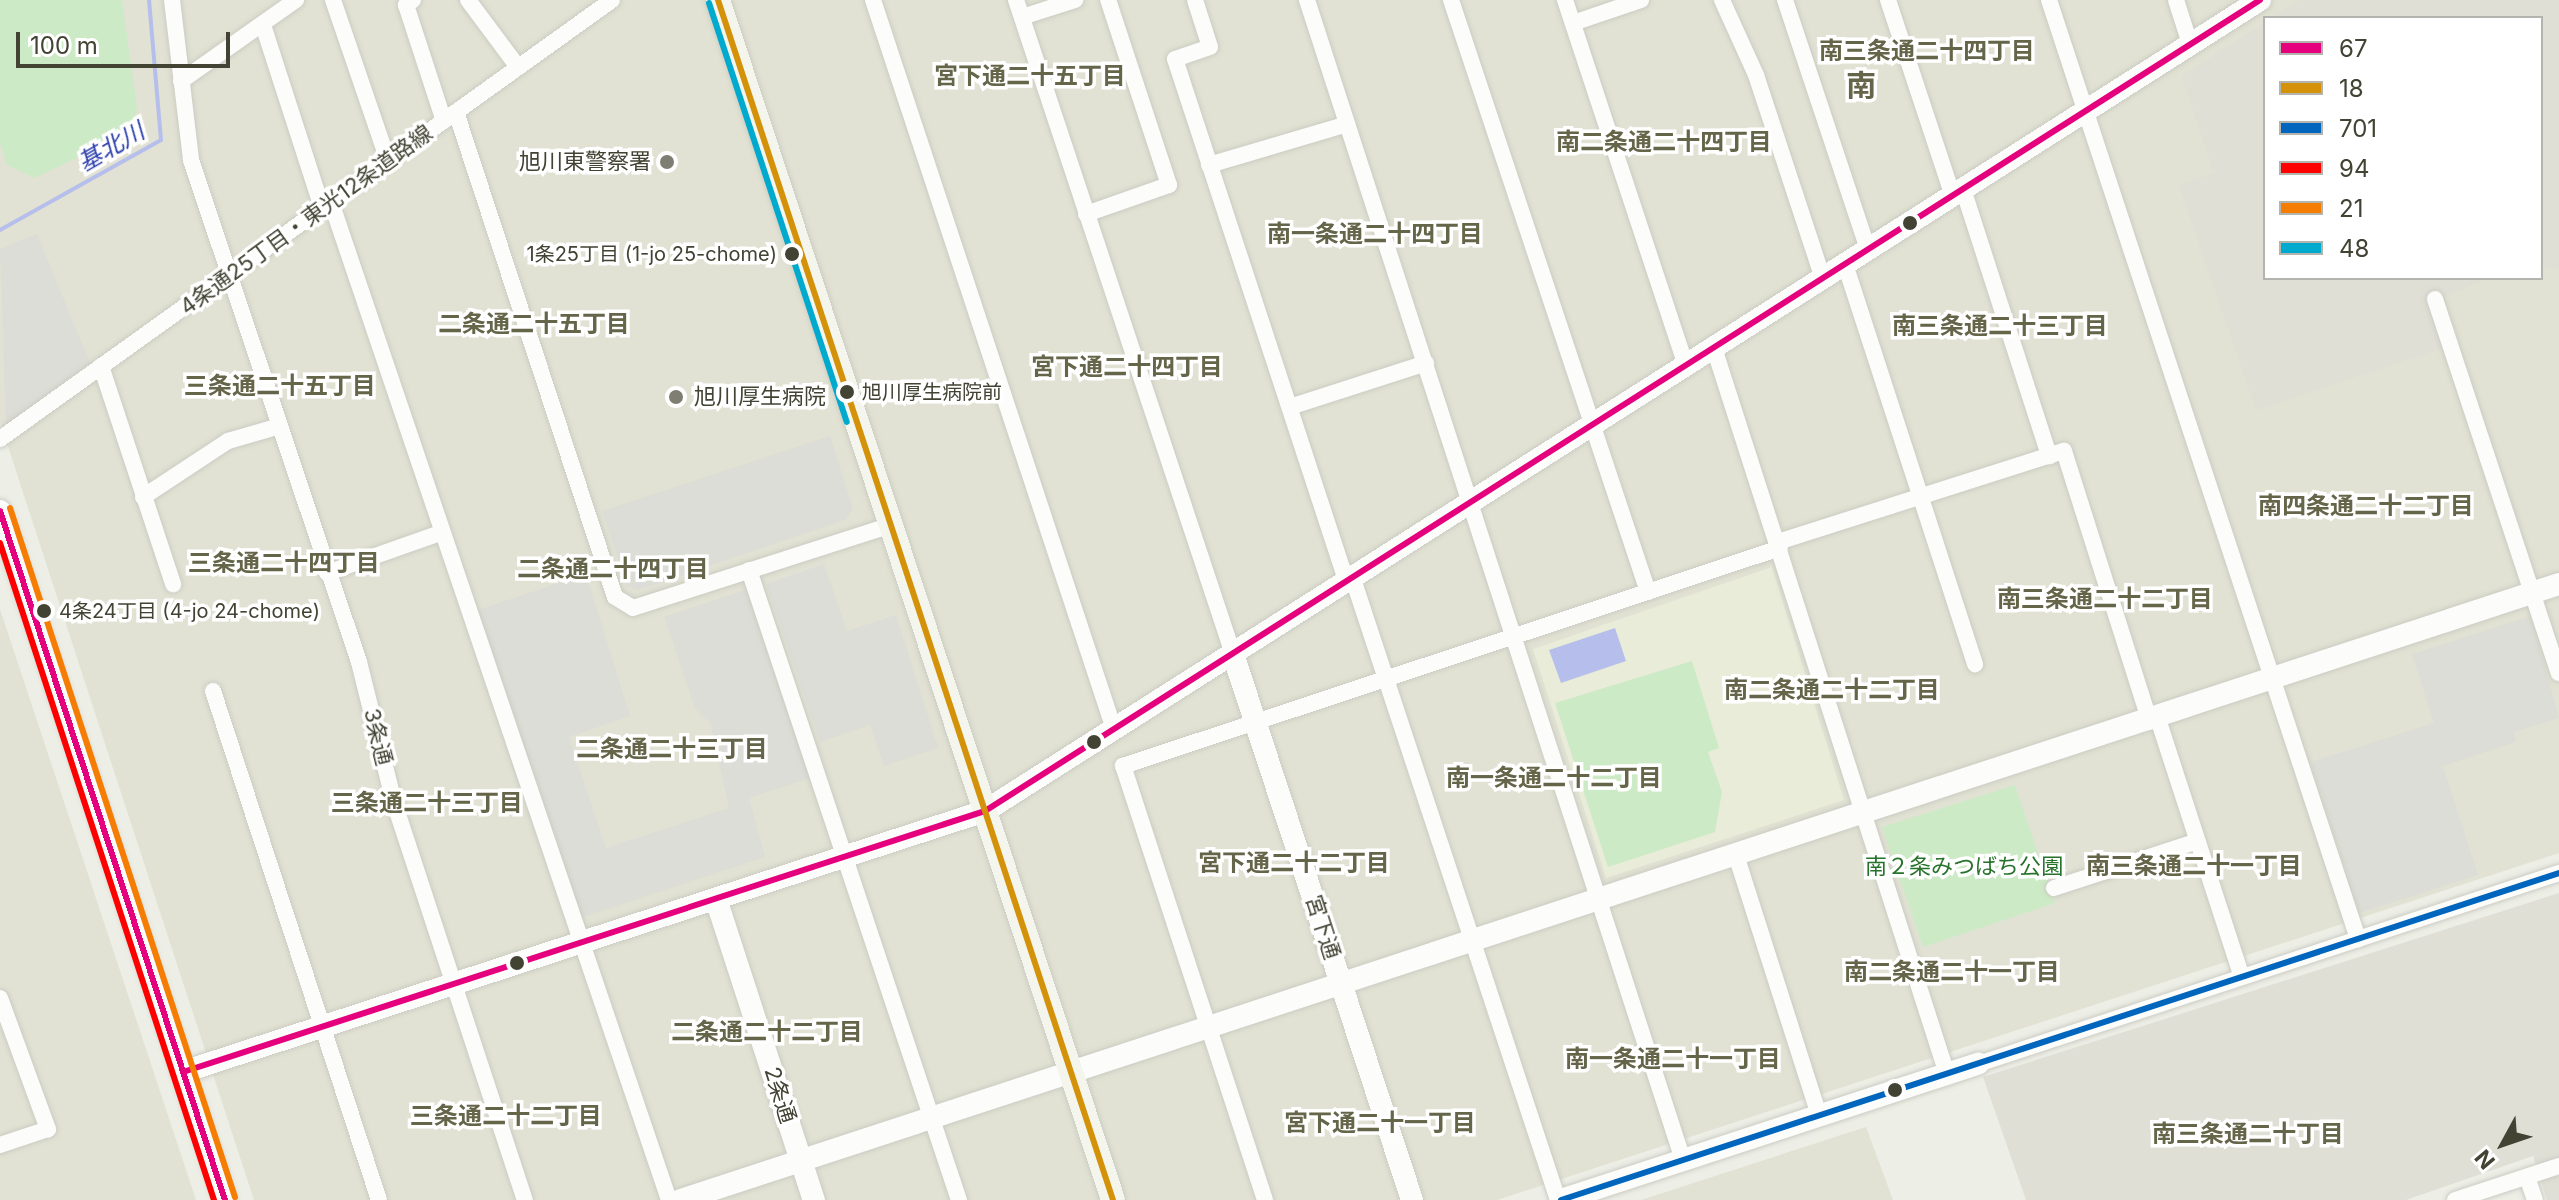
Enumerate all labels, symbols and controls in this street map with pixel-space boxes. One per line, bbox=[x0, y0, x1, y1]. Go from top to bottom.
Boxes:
scale bar bbox=[20, 16, 234, 66]
legend bbox=[2263, 16, 2543, 280]
text: 100 m bbox=[30, 31, 98, 60]
text: 67 bbox=[2339, 34, 2367, 63]
district label: 南三条通二十四丁目 bbox=[1819, 37, 2035, 65]
district label: 宮下通二十五丁目 bbox=[934, 62, 1126, 90]
district label: 南 bbox=[1846, 67, 1876, 103]
text: 18 bbox=[2339, 74, 2364, 103]
text: 701 bbox=[2339, 114, 2377, 143]
water label: 基北川 bbox=[73, 117, 149, 177]
street label: 4条通25丁目・東光12条道路線 bbox=[175, 120, 437, 320]
district label: 南二条通二十四丁目 bbox=[1556, 128, 1772, 156]
place label: 旭川東警察署 bbox=[519, 149, 651, 175]
marker: 旭川東警察署 bbox=[658, 153, 676, 171]
text: 94 bbox=[2339, 154, 2369, 183]
text: 21 bbox=[2339, 194, 2363, 223]
unlabelled marker bbox=[1902, 215, 1918, 231]
district label: 南一条通二十四丁目 bbox=[1267, 220, 1483, 248]
text: 48 bbox=[2339, 234, 2369, 263]
place label: 1条25丁目 (1-jo 25-chome) bbox=[527, 242, 777, 266]
marker: 1条25丁目 (1-jo 25-chome) bbox=[784, 246, 800, 262]
district label: 二条通二十五丁目 bbox=[438, 310, 630, 338]
district label: 南三条通二十三丁目 bbox=[1892, 312, 2108, 340]
district label: 宮下通二十四丁目 bbox=[1031, 353, 1223, 381]
district label: 三条通二十五丁目 bbox=[184, 372, 376, 400]
place label: 旭川厚生病院前 bbox=[862, 380, 1002, 404]
place label: 旭川厚生病院 bbox=[694, 384, 826, 410]
marker: 旭川厚生病院前 bbox=[839, 384, 855, 400]
marker: 旭川厚生病院 bbox=[665, 386, 687, 408]
district label: 南四条通二十二丁目 bbox=[2258, 492, 2474, 520]
district label: 三条通二十四丁目 bbox=[188, 549, 380, 577]
district label: 二条通二十四丁目 bbox=[517, 555, 709, 583]
district label: 南三条通二十二丁目 bbox=[1997, 585, 2213, 613]
place label: 4条24丁目 (4-jo 24-chome) bbox=[59, 599, 320, 623]
marker: 4条24丁目 (4-jo 24-chome) bbox=[36, 603, 52, 619]
district label: 南二条通二十二丁目 bbox=[1724, 676, 1940, 704]
street label: 3条通 bbox=[358, 706, 398, 768]
unlabelled marker bbox=[1086, 734, 1102, 750]
district label: 二条通二十三丁目 bbox=[576, 735, 768, 763]
district label: 南一条通二十二丁目 bbox=[1446, 764, 1662, 792]
district label: 三条通二十三丁目 bbox=[331, 789, 523, 817]
district label: 宮下通二十二丁目 bbox=[1198, 849, 1390, 877]
district label: 南三条通二十一丁目 bbox=[2086, 852, 2302, 880]
park label: 南２条みつばち公園 bbox=[1865, 854, 2063, 880]
street label: 宮下通 bbox=[1300, 892, 1346, 962]
unlabelled marker bbox=[509, 955, 525, 971]
district label: 南二条通二十一丁目 bbox=[1844, 958, 2060, 986]
district label: 二条通二十二丁目 bbox=[671, 1018, 863, 1046]
district label: 南一条通二十一丁目 bbox=[1565, 1045, 1781, 1073]
street label: 2条通 bbox=[759, 1064, 801, 1126]
unlabelled marker bbox=[1887, 1082, 1903, 1098]
district label: 三条通二十二丁目 bbox=[410, 1102, 602, 1130]
north arrow bbox=[2463, 1104, 2543, 1184]
district label: 宮下通二十一丁目 bbox=[1284, 1109, 1476, 1137]
district label: 南三条通二十丁目 bbox=[2152, 1120, 2344, 1148]
text: N bbox=[2469, 1145, 2500, 1174]

